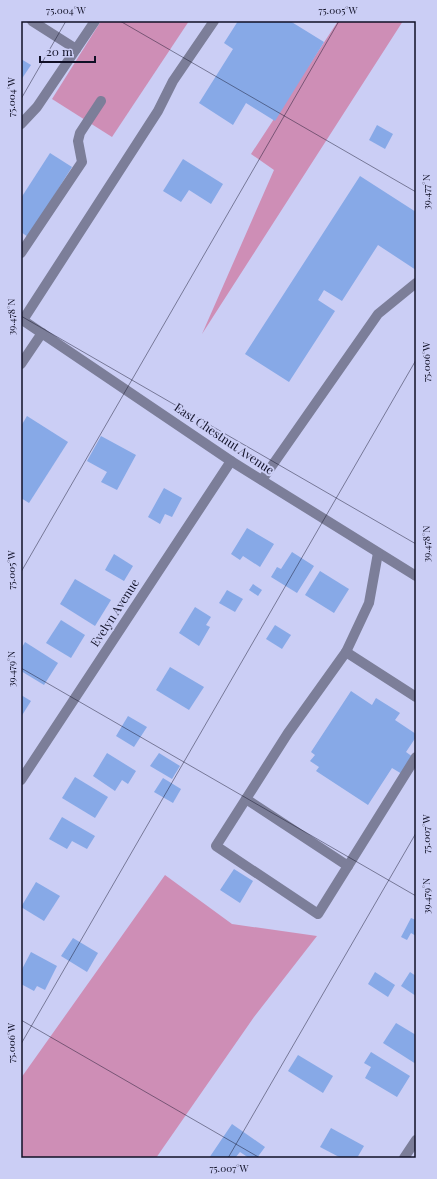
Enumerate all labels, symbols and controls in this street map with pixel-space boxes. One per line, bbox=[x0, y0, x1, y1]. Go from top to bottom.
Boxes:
text: 75.004°W bbox=[46, 3, 87, 17]
text: 75.005°W bbox=[318, 3, 359, 17]
scale bar bbox=[40, 38, 95, 64]
text: 20 m bbox=[46, 43, 73, 59]
text: 75.004°W bbox=[4, 76, 18, 117]
text: 39.477°N bbox=[419, 174, 433, 210]
text: 39.478°N bbox=[4, 299, 18, 335]
text: 75.006°W bbox=[419, 341, 433, 382]
street label: East Chestnut Avenue bbox=[172, 399, 278, 478]
text: 39.478°N bbox=[419, 526, 433, 562]
text: 75.005°W bbox=[4, 549, 18, 590]
street label: Evelyn Avenue bbox=[86, 575, 142, 650]
text: 39.479°N bbox=[4, 651, 18, 687]
text: 75.007°W bbox=[419, 813, 433, 854]
text: 39.479°N bbox=[419, 878, 433, 914]
text: 75.006°W bbox=[4, 1022, 18, 1063]
text: 75.007°W bbox=[209, 1161, 250, 1175]

